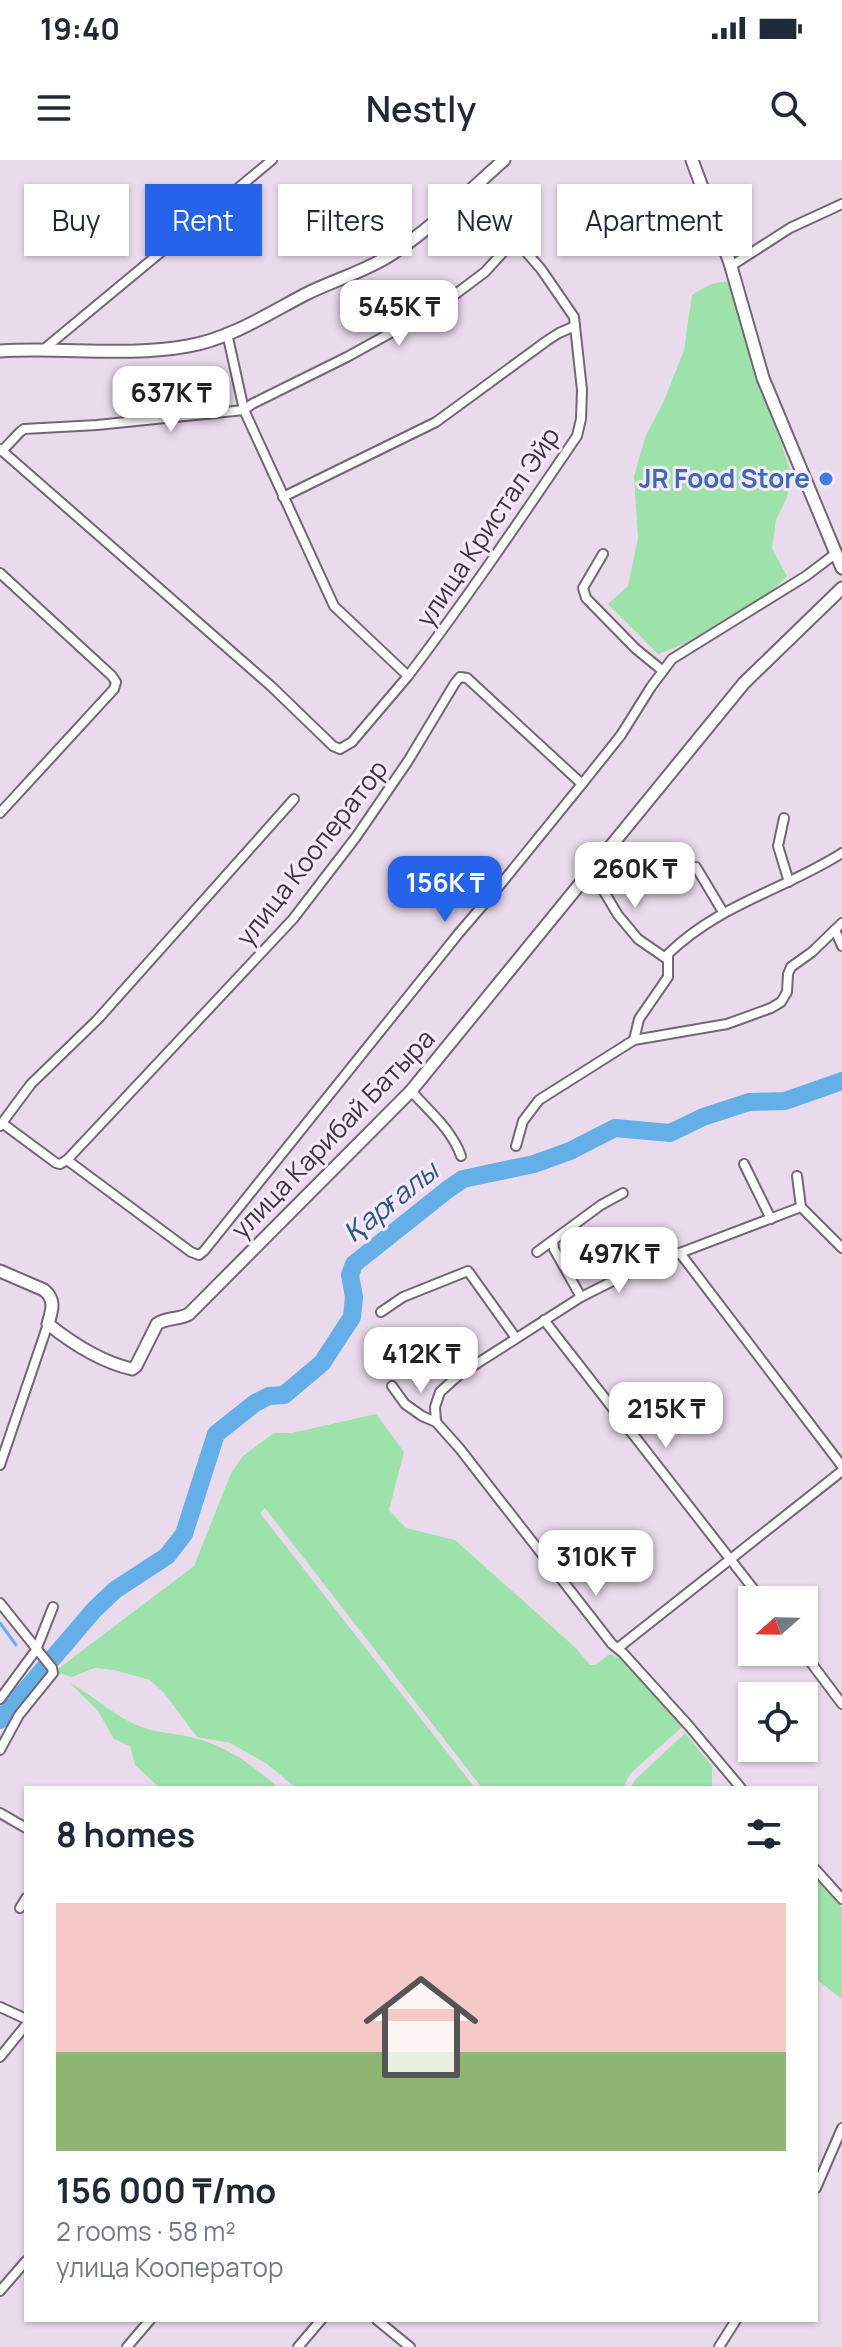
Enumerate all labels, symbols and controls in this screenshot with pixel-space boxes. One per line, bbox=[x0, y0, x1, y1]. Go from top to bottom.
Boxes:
text: 19:40 bbox=[40, 8, 120, 49]
text: Nestly bbox=[366, 84, 476, 133]
icon: menu bbox=[32, 86, 76, 130]
icon: search bbox=[766, 86, 810, 130]
chip: Buy bbox=[24, 184, 129, 256]
chip: Rent bbox=[145, 184, 262, 256]
chip: Filters bbox=[278, 184, 412, 256]
chip: New bbox=[428, 184, 541, 256]
chip: Apartment bbox=[557, 184, 752, 256]
pin: 545K ₸ bbox=[334, 280, 464, 348]
text: 545K ₸ bbox=[358, 288, 440, 324]
pin: 637K ₸ bbox=[106, 366, 236, 434]
text: 637K ₸ bbox=[131, 374, 211, 410]
street label: улица Кристал Эйр bbox=[407, 419, 568, 634]
place label: JR Food Store bbox=[639, 460, 810, 496]
marker: JR Food Store bbox=[817, 470, 835, 488]
street label: улица Кооператор bbox=[227, 752, 395, 953]
pin: 260K ₸ bbox=[570, 842, 700, 910]
text: 260K ₸ bbox=[593, 850, 677, 886]
pin: 156K ₸ bbox=[380, 856, 510, 924]
text: 156K ₸ bbox=[406, 864, 484, 900]
street label: улица Карибай Батыра bbox=[222, 1020, 442, 1246]
water label: Қарғалы bbox=[335, 1150, 447, 1249]
pin: 497K ₸ bbox=[554, 1227, 684, 1295]
text: 497K ₸ bbox=[579, 1235, 659, 1271]
pin: 412K ₸ bbox=[356, 1327, 486, 1395]
text: 412K ₸ bbox=[382, 1335, 460, 1371]
pin: 215K ₸ bbox=[601, 1382, 731, 1450]
text: 215K ₸ bbox=[627, 1390, 705, 1426]
pin: 310K ₸ bbox=[531, 1530, 661, 1598]
text: 310K ₸ bbox=[556, 1538, 636, 1574]
north arrow bbox=[738, 1586, 818, 1666]
map controls bbox=[738, 1586, 818, 1762]
button: locate bbox=[738, 1682, 818, 1762]
text: 8 homes bbox=[56, 1811, 195, 1857]
icon: filters bbox=[742, 1812, 786, 1856]
icon: home bbox=[349, 1955, 493, 2099]
text: 156 000 ₸/mo bbox=[56, 2167, 276, 2213]
text: 2 rooms · 58 m² bbox=[56, 2213, 236, 2249]
text: улица Кооператор bbox=[56, 2249, 283, 2285]

